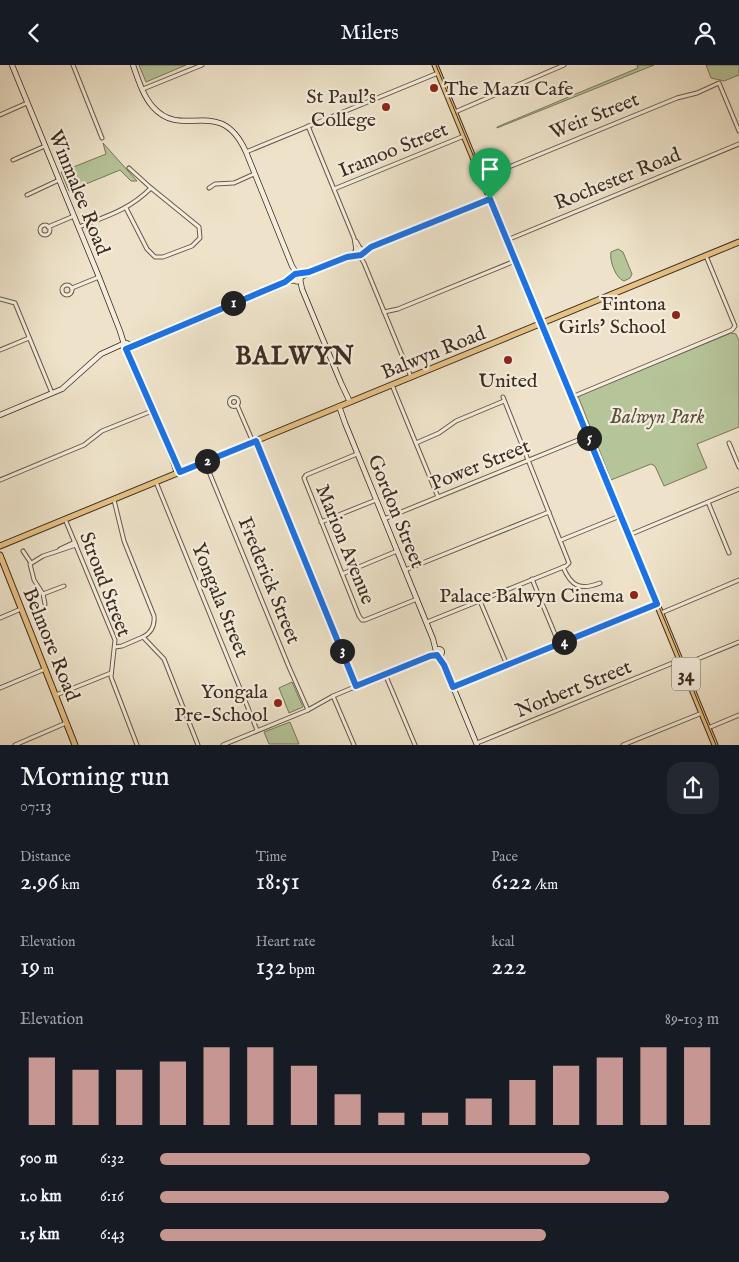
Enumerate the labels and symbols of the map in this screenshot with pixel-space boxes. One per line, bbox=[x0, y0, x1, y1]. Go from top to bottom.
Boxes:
place label: The Mazu Cafe bbox=[444, 77, 574, 102]
marker: The Mazu Cafe bbox=[428, 82, 440, 94]
place label: St Paul's College bbox=[306, 85, 376, 133]
street label: Weir Street bbox=[546, 87, 643, 146]
marker: St Paul's College bbox=[380, 101, 392, 113]
street label: Iramoo Street bbox=[335, 117, 452, 184]
street label: Winmalee Road bbox=[42, 126, 115, 259]
street label: Rochester Road bbox=[551, 143, 685, 216]
pin bbox=[469, 148, 511, 199]
pin: 1 bbox=[220, 291, 246, 315]
place label: Fintona Girls' School bbox=[559, 292, 667, 340]
marker: Fintona Girls' School bbox=[670, 309, 682, 321]
street label: Balwyn Road bbox=[378, 321, 490, 386]
district label: BALWYN bbox=[235, 341, 355, 373]
marker: United bbox=[502, 354, 514, 366]
place label: United bbox=[478, 369, 538, 394]
park label: Balwyn Park bbox=[610, 405, 704, 430]
pin: 5 bbox=[576, 425, 602, 451]
street label: Power Street bbox=[427, 434, 534, 497]
pin: 2 bbox=[194, 449, 220, 473]
street label: Gordon Street bbox=[362, 451, 430, 572]
street label: Marion Avenue bbox=[309, 481, 380, 608]
street label: Frederick Street bbox=[232, 513, 305, 648]
street label: Stroud Street bbox=[73, 529, 136, 641]
street label: Yongala Street bbox=[185, 540, 254, 662]
street label: Belmore Road bbox=[17, 584, 85, 705]
place label: Palace Balwyn Cinema bbox=[439, 584, 624, 609]
marker: Palace Balwyn Cinema bbox=[628, 589, 640, 601]
pin: 4 bbox=[552, 629, 576, 655]
pin: 3 bbox=[330, 639, 354, 663]
street label: Norbert Street bbox=[512, 655, 635, 724]
road number: 34 bbox=[672, 657, 700, 691]
place label: Yongala Pre-School bbox=[174, 680, 269, 728]
marker: Yongala Pre-School bbox=[272, 697, 284, 709]

